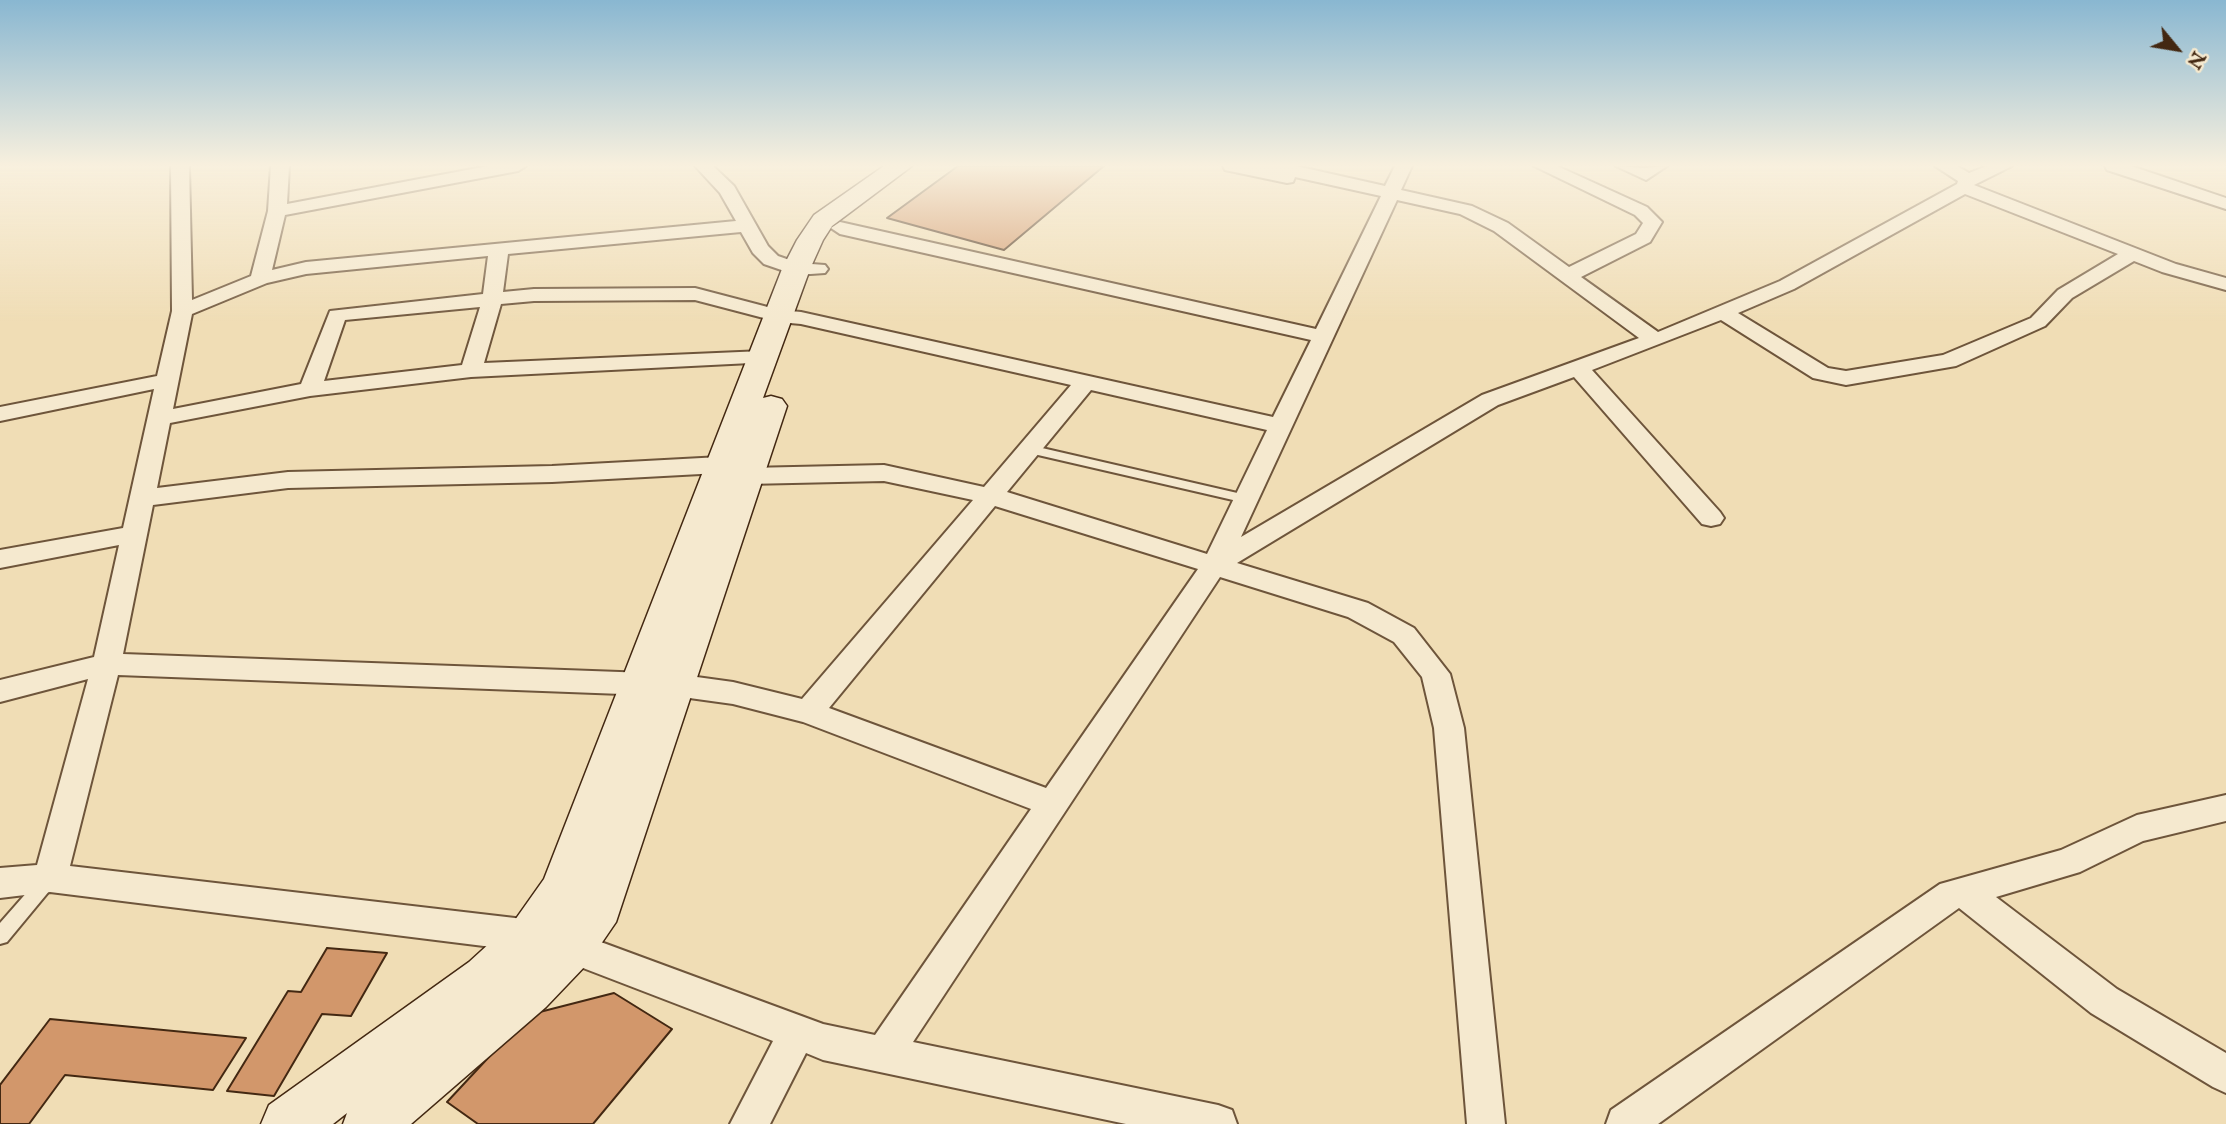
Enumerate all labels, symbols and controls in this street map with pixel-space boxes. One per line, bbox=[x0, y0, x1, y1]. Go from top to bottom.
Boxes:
north arrow bbox=[2142, 14, 2212, 84]
text: N bbox=[2181, 46, 2210, 73]

